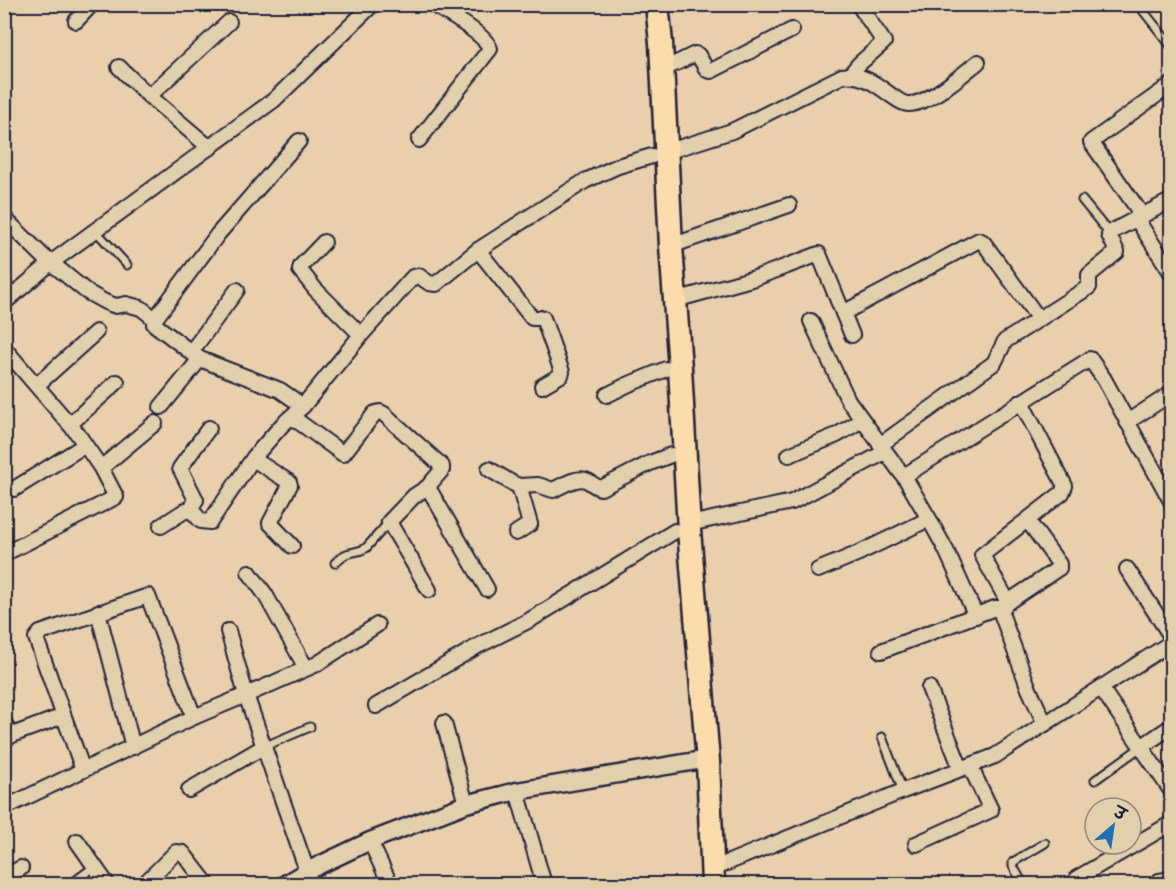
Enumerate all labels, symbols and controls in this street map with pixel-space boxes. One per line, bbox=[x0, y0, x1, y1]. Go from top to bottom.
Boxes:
north arrow bbox=[1083, 796, 1143, 856]
text: उ bbox=[1107, 801, 1131, 828]

